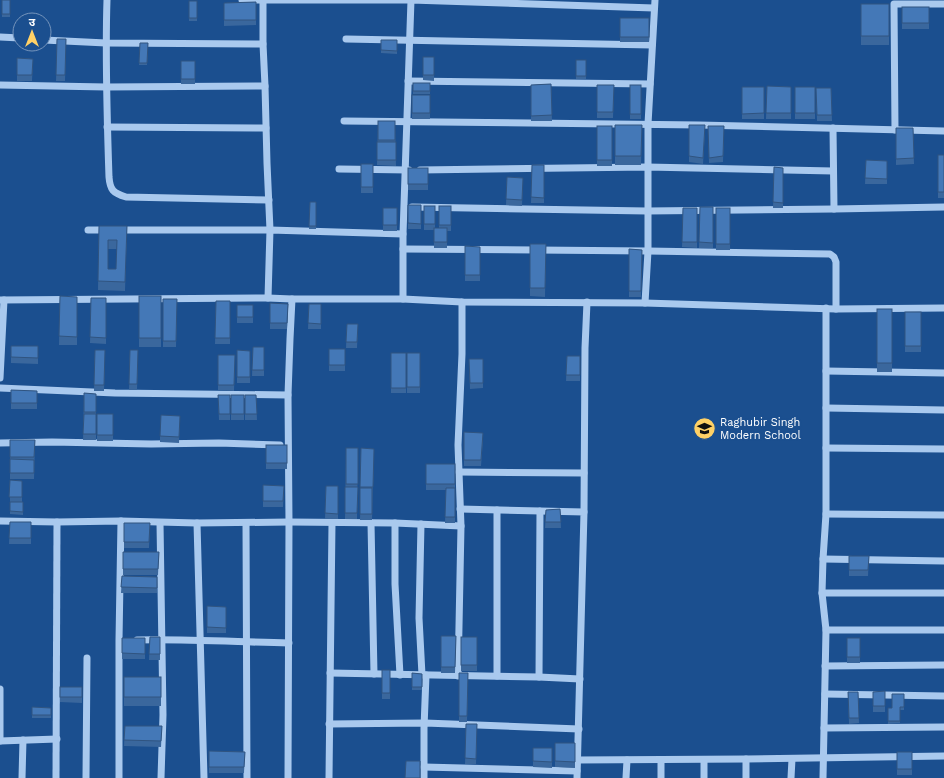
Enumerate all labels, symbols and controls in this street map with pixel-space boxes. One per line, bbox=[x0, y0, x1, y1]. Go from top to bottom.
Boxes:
north arrow bbox=[12, 12, 52, 52]
text: उ bbox=[29, 16, 36, 29]
school or university icon: Raghubir Singh Modern School bbox=[691, 415, 717, 441]
place label: Raghubir Singh Modern School bbox=[720, 416, 801, 442]

